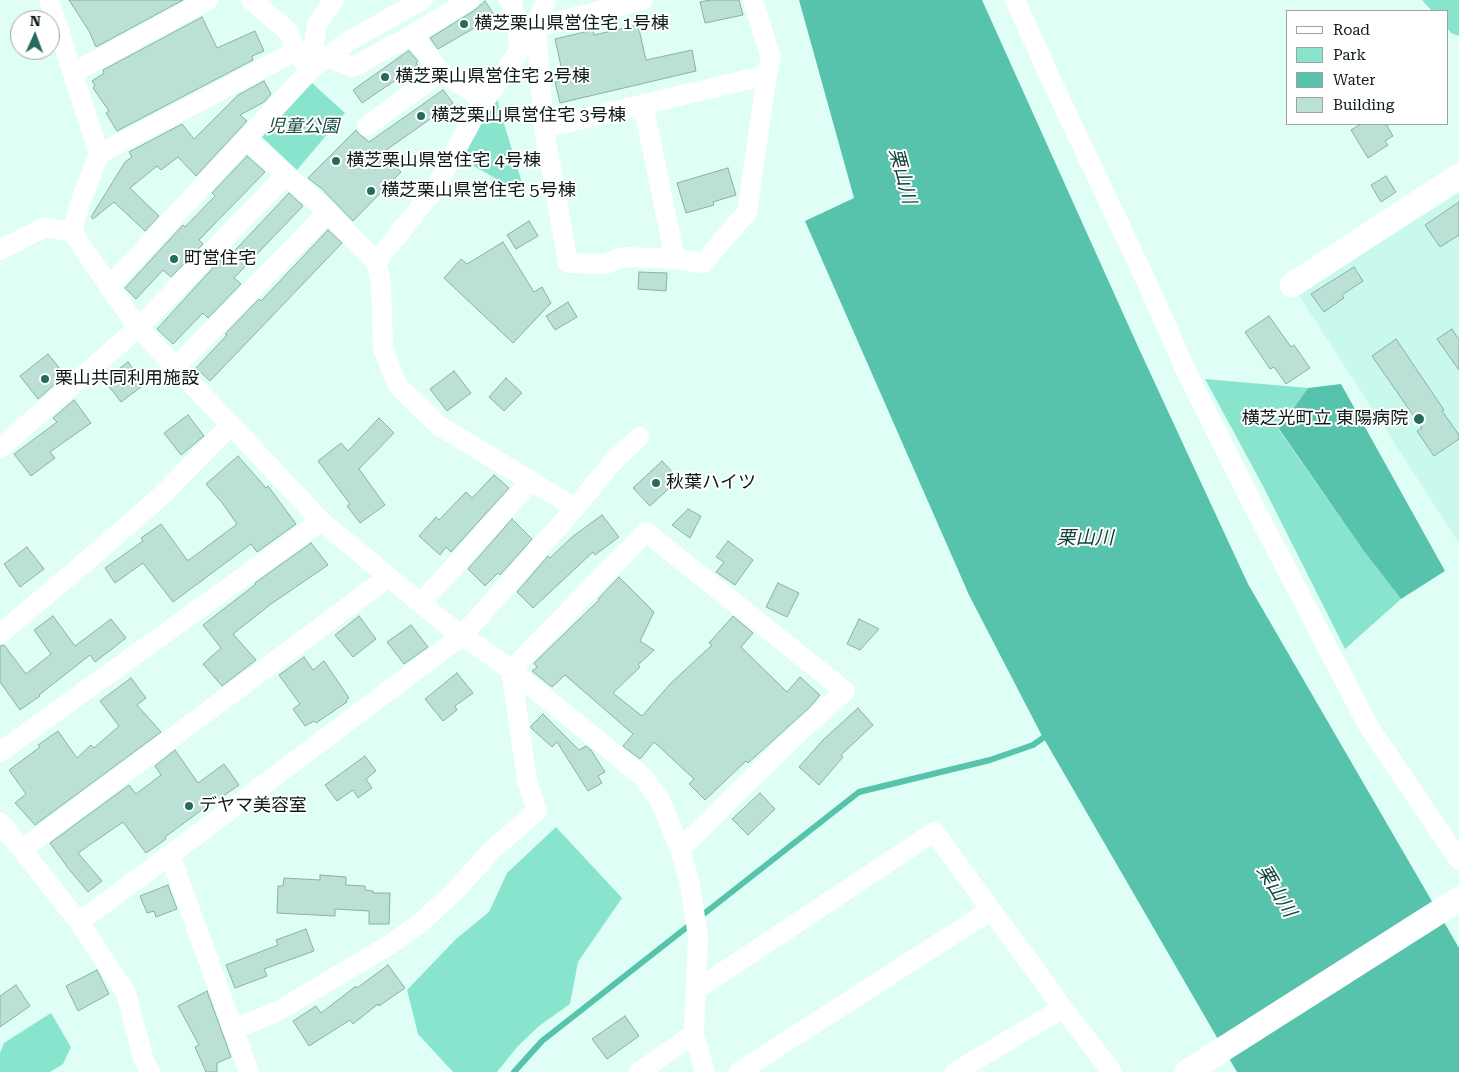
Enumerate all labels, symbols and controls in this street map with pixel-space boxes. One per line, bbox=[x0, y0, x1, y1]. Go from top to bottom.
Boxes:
north arrow bbox=[10, 10, 60, 60]
legend bbox=[1286, 10, 1449, 125]
text: N bbox=[30, 13, 41, 29]
place label: 横芝栗山県営住宅 1号棟 bbox=[474, 13, 669, 35]
marker: 横芝栗山県営住宅 1号棟 bbox=[458, 18, 470, 30]
text: Road bbox=[1333, 21, 1370, 39]
text: Park bbox=[1333, 46, 1366, 64]
place label: 横芝栗山県営住宅 2号棟 bbox=[395, 66, 590, 88]
marker: 横芝栗山県営住宅 2号棟 bbox=[379, 71, 391, 83]
text: Water bbox=[1333, 71, 1375, 89]
text: Building bbox=[1333, 96, 1394, 114]
place label: 横芝栗山県営住宅 3号棟 bbox=[431, 105, 626, 127]
marker: 横芝栗山県営住宅 3号棟 bbox=[415, 110, 427, 122]
park label: 児童公園 bbox=[267, 116, 339, 138]
water label: 栗山川 bbox=[884, 146, 920, 206]
place label: 横芝栗山県営住宅 4号棟 bbox=[346, 150, 541, 172]
marker: 横芝栗山県営住宅 4号棟 bbox=[330, 155, 342, 167]
place label: 横芝栗山県営住宅 5号棟 bbox=[381, 180, 576, 202]
marker: 横芝栗山県営住宅 5号棟 bbox=[365, 185, 377, 197]
place label: 町営住宅 bbox=[184, 248, 256, 270]
marker: 町営住宅 bbox=[168, 253, 180, 265]
place label: 栗山共同利用施設 bbox=[55, 368, 199, 390]
marker: 栗山共同利用施設 bbox=[39, 373, 51, 385]
place label: 横芝光町立 東陽病院 bbox=[1241, 408, 1408, 430]
marker: 横芝光町立 東陽病院 bbox=[1412, 412, 1426, 426]
place label: 秋葉ハイツ bbox=[666, 472, 756, 494]
marker: 秋葉ハイツ bbox=[650, 477, 662, 489]
water label: 栗山川 bbox=[1057, 527, 1113, 549]
place label: デヤマ美容室 bbox=[199, 795, 307, 817]
marker: デヤマ美容室 bbox=[183, 800, 195, 812]
water label: 栗山川 bbox=[1252, 861, 1300, 921]

